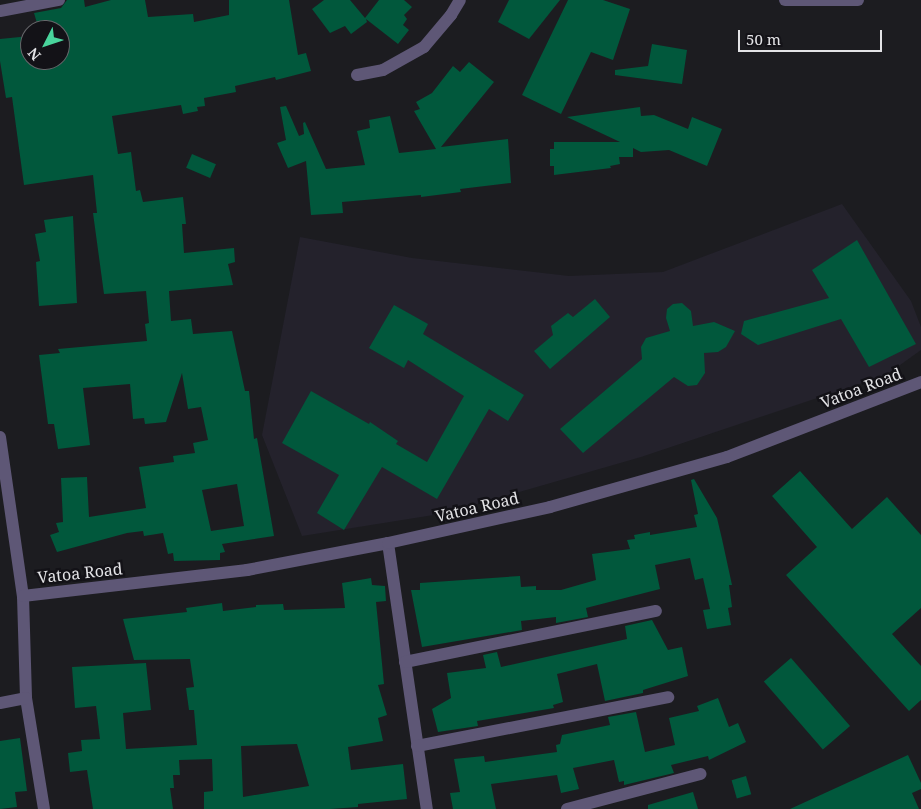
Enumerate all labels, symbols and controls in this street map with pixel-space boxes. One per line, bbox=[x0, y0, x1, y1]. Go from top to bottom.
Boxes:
north arrow bbox=[20, 20, 70, 70]
scale bar bbox=[741, 20, 885, 52]
text: 50 m bbox=[746, 29, 781, 49]
text: N bbox=[23, 44, 45, 65]
street label: Vatoa Road bbox=[818, 364, 904, 412]
street label: Vatoa Road bbox=[433, 488, 521, 526]
street label: Vatoa Road bbox=[37, 559, 123, 587]

